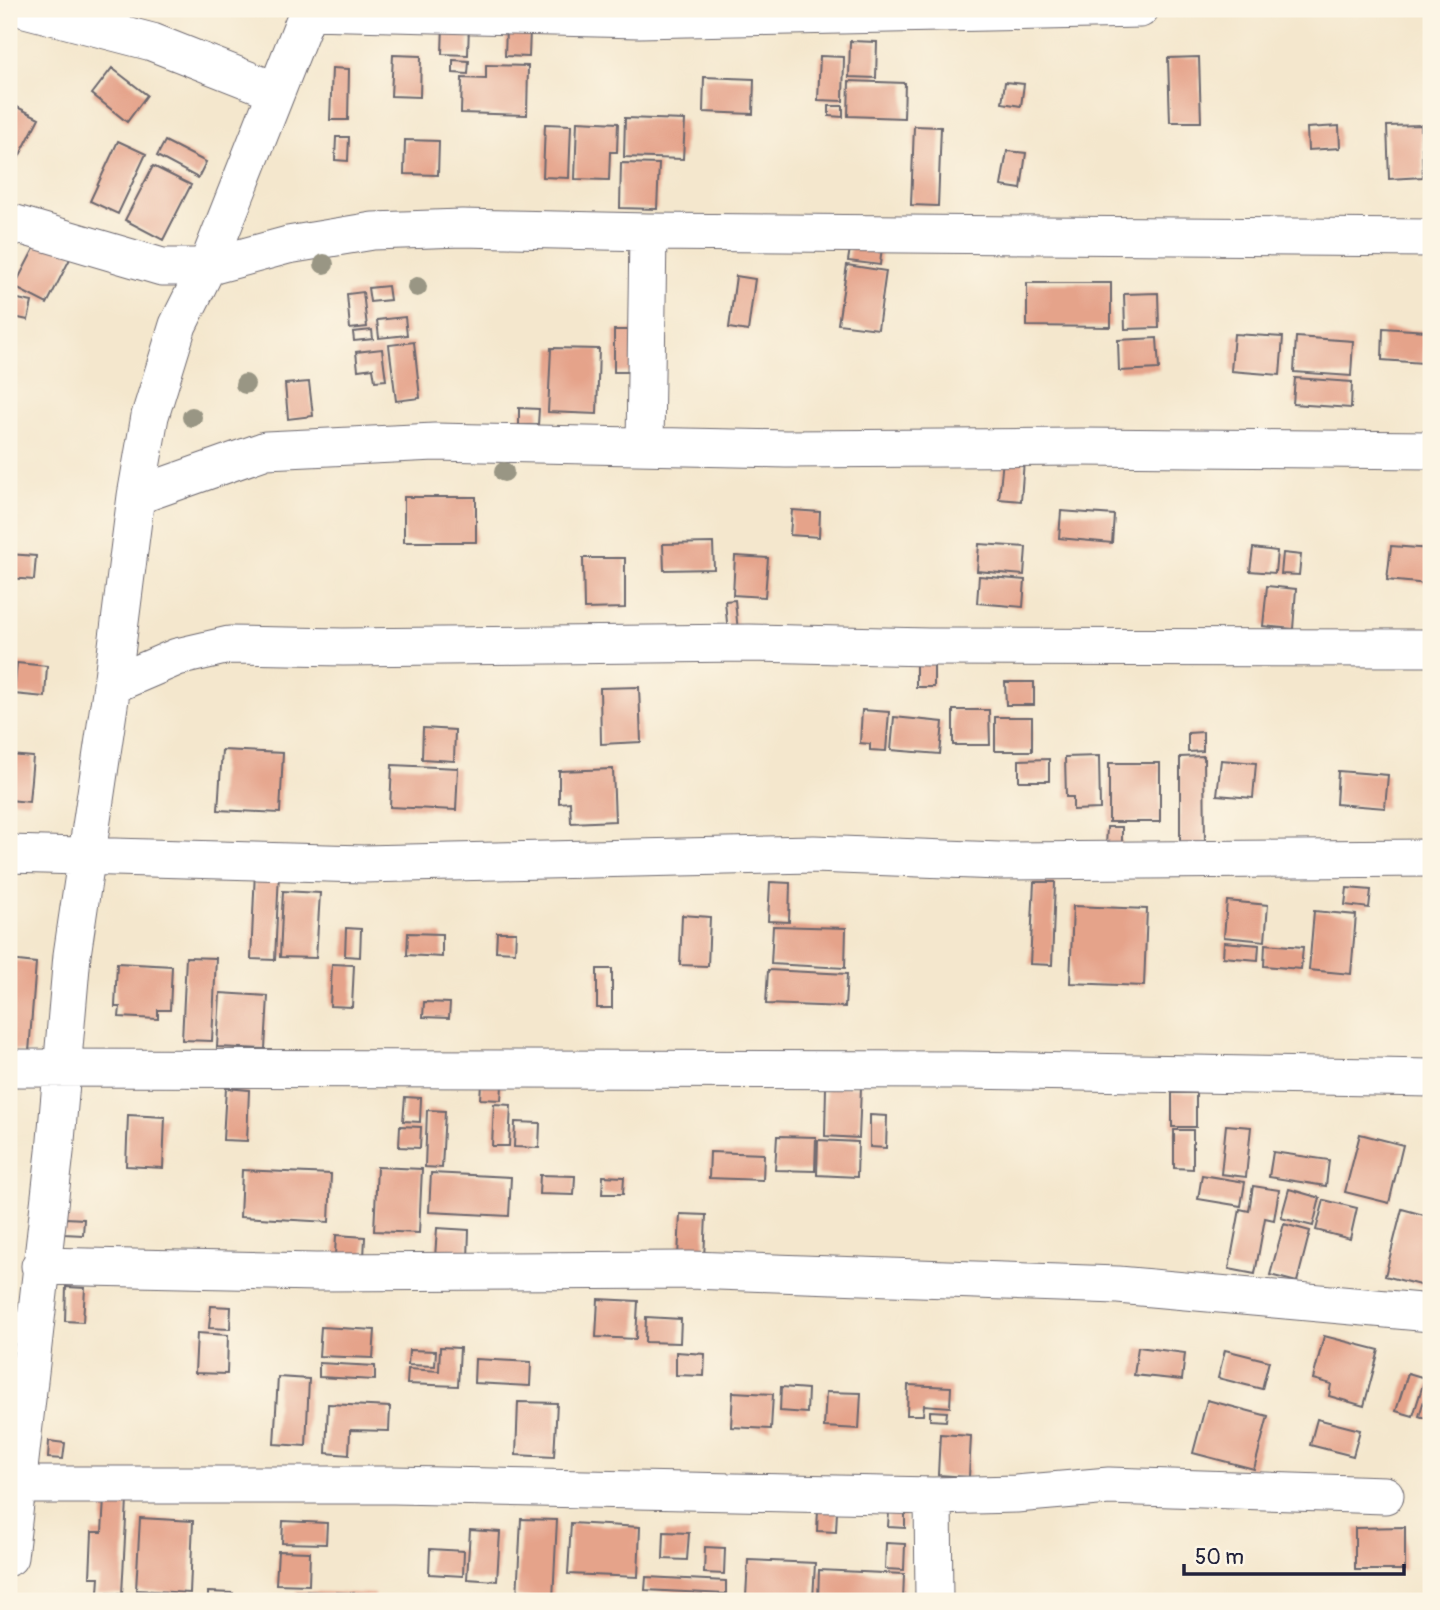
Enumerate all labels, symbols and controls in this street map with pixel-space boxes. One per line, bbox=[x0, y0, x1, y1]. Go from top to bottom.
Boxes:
scale bar bbox=[1184, 1533, 1405, 1577]
text: 50 m bbox=[1195, 1544, 1244, 1571]

